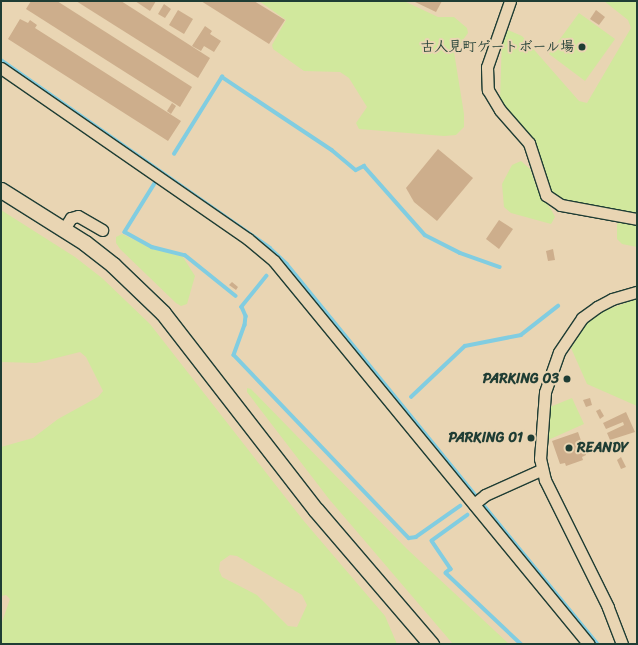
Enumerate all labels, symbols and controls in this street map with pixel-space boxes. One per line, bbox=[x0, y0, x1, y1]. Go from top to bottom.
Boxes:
place label: 古人見町ゲートボール場 bbox=[420, 39, 574, 55]
marker: 古人見町ゲートボール場 bbox=[577, 42, 587, 52]
place label: PARKING 03 bbox=[483, 371, 559, 387]
marker: PARKING 03 bbox=[562, 374, 572, 384]
place label: PARKING 01 bbox=[448, 430, 523, 446]
marker: PARKING 01 bbox=[526, 433, 536, 443]
place label: REANDY bbox=[577, 440, 628, 456]
marker: REANDY bbox=[564, 443, 574, 453]

